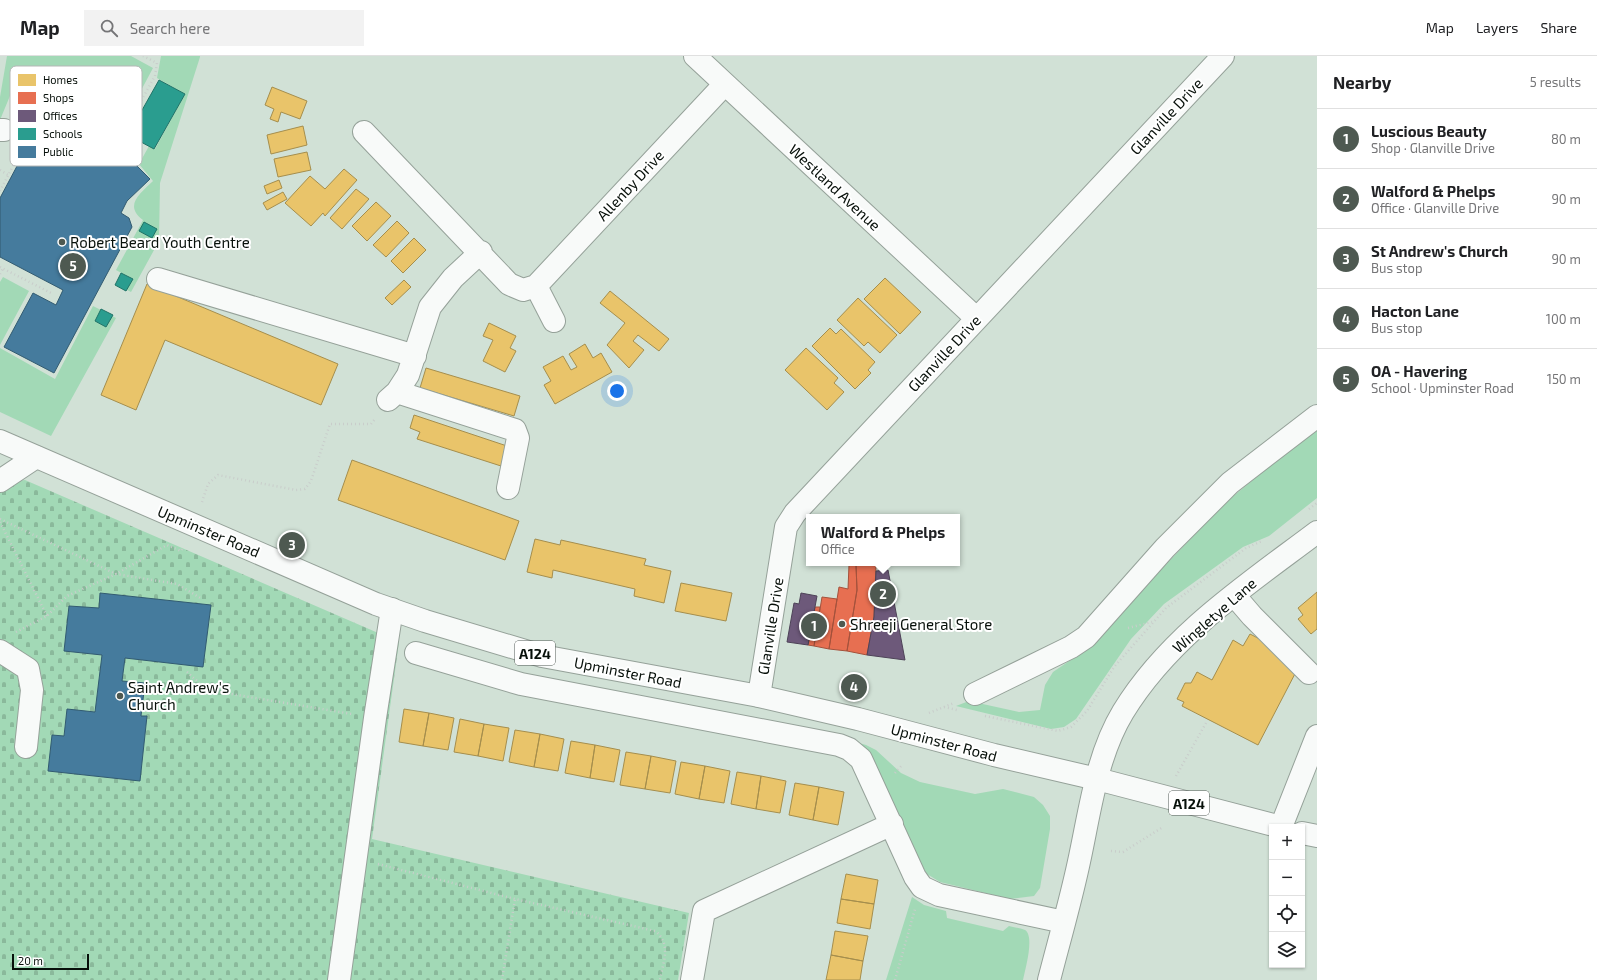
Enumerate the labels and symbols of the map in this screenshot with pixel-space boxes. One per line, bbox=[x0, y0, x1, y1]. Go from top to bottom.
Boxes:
legend bbox=[10, 66, 142, 166]
text: Homes bbox=[43, 73, 78, 86]
street label: Glanville Drive bbox=[1126, 74, 1206, 158]
text: Shops bbox=[43, 91, 74, 104]
text: Offices bbox=[43, 109, 78, 122]
text: Schools bbox=[43, 127, 83, 140]
street label: Westland Avenue bbox=[785, 140, 885, 234]
text: Public bbox=[43, 145, 73, 158]
street label: Allenby Drive bbox=[593, 146, 667, 224]
place label: Robert Beard Youth Centre bbox=[70, 233, 250, 251]
marker: Robert Beard Youth Centre bbox=[57, 237, 67, 247]
pin: 5 bbox=[60, 251, 86, 281]
street label: Glanville Drive bbox=[904, 311, 984, 395]
your location bbox=[607, 381, 627, 401]
street label: Upminster Road bbox=[155, 501, 263, 561]
pin: 3 bbox=[279, 530, 305, 560]
street label: Wingletye Lane bbox=[1168, 574, 1260, 656]
street label: Glanville Drive bbox=[753, 576, 787, 676]
pin: 2 bbox=[870, 579, 896, 609]
pin: 1 bbox=[801, 611, 827, 641]
place label: Shreeji General Store bbox=[850, 615, 992, 634]
marker: Shreeji General Store bbox=[837, 619, 847, 629]
road number: A124 bbox=[515, 641, 555, 665]
street label: Upminster Road bbox=[573, 653, 683, 691]
pin: 4 bbox=[841, 672, 867, 702]
place label: Saint Andrew's Church bbox=[128, 678, 229, 713]
marker: Saint Andrew's Church bbox=[115, 691, 125, 701]
street label: Upminster Road bbox=[889, 719, 999, 765]
road number: A124 bbox=[1169, 791, 1209, 815]
scale bar bbox=[12, 952, 89, 971]

